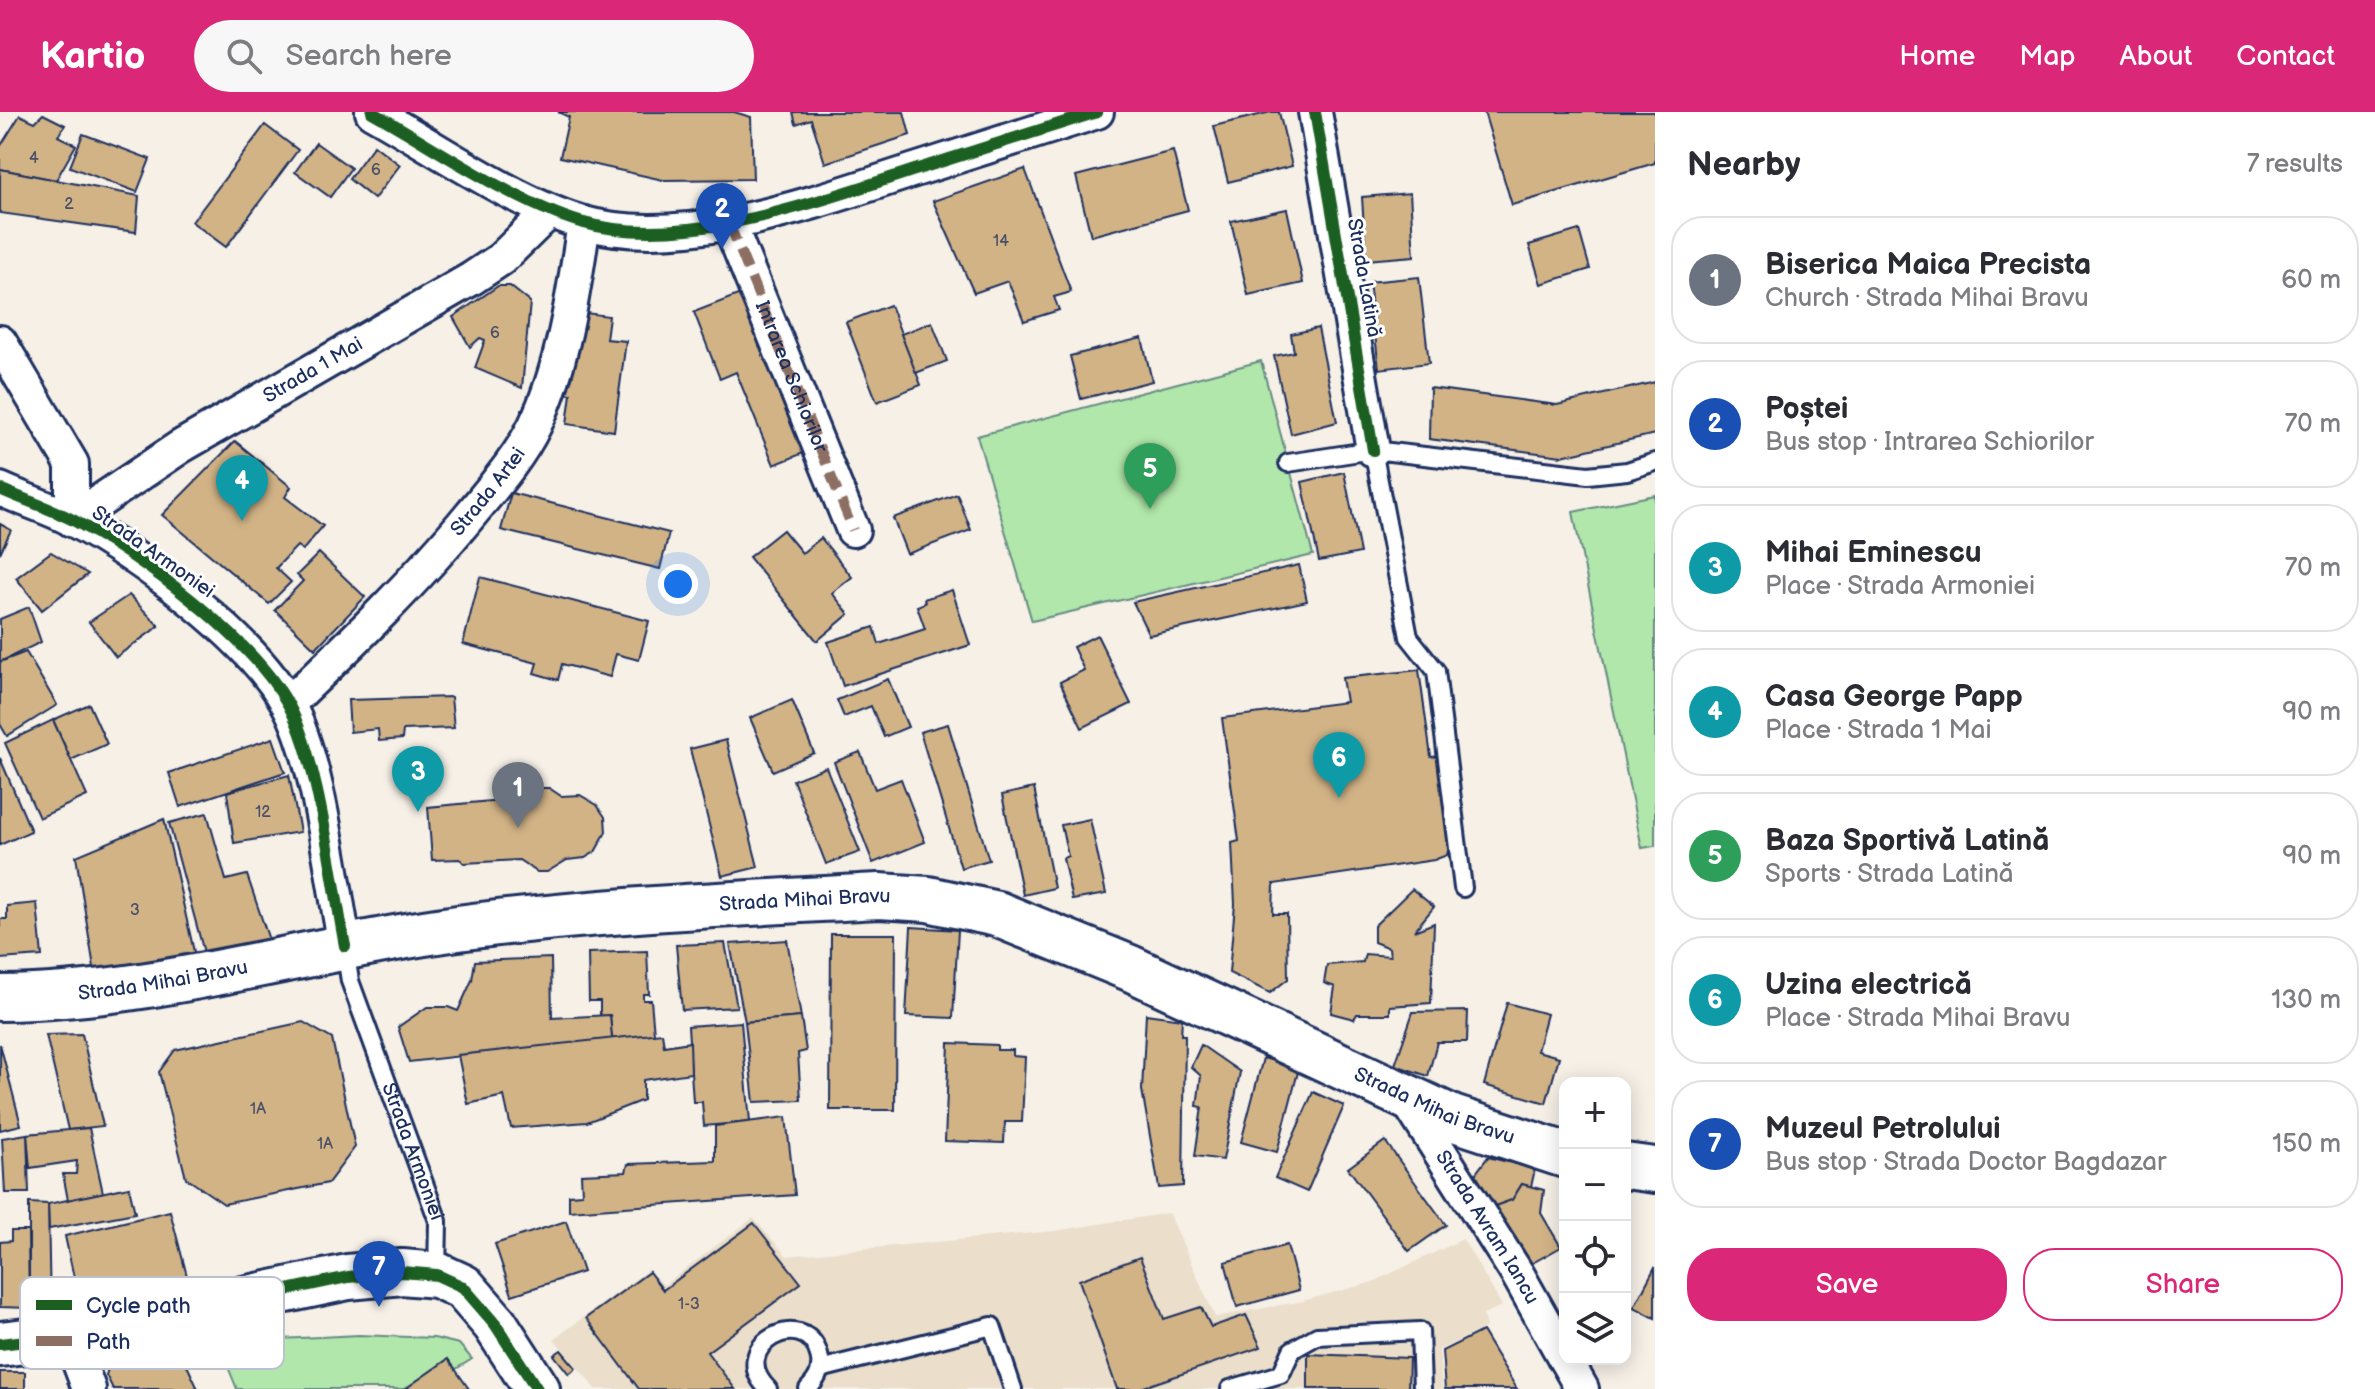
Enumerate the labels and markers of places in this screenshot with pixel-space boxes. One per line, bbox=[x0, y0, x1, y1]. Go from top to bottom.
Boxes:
pin: 2 bbox=[696, 183, 748, 249]
pin: 5 bbox=[1124, 443, 1176, 509]
pin: 4 bbox=[216, 455, 268, 521]
pin: 6 bbox=[1313, 732, 1365, 798]
pin: 3 bbox=[392, 746, 444, 812]
pin: 1 bbox=[492, 762, 544, 828]
pin: 7 bbox=[353, 1241, 405, 1307]

